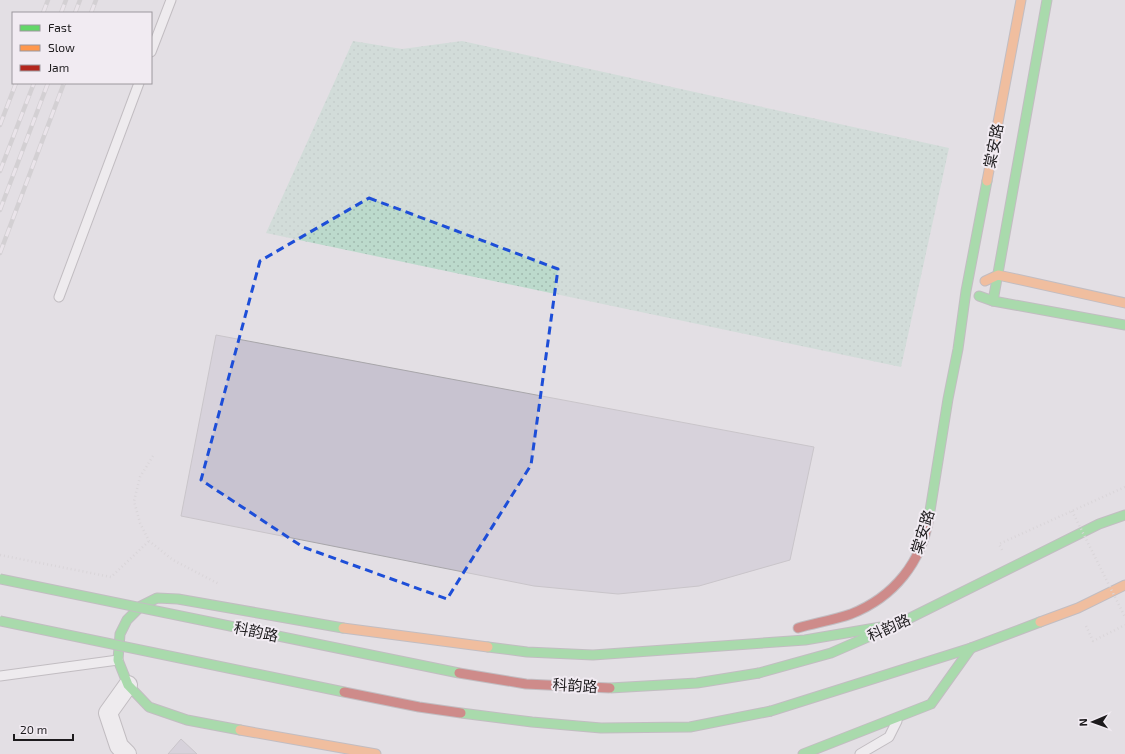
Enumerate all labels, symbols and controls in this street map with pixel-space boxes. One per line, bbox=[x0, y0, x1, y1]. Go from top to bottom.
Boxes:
legend bbox=[12, 12, 152, 84]
text: Fast bbox=[48, 20, 72, 34]
text: Slow bbox=[48, 40, 75, 54]
text: Jam bbox=[48, 60, 69, 74]
street label: 棠安路 bbox=[980, 122, 1006, 170]
street label: 棠安路 bbox=[907, 508, 937, 556]
street label: 科韵路 bbox=[864, 610, 913, 644]
street label: 科韵路 bbox=[232, 618, 280, 645]
street label: 科韵路 bbox=[552, 675, 598, 695]
north arrow bbox=[1073, 702, 1113, 742]
scale bar bbox=[14, 716, 73, 742]
text: N bbox=[1076, 718, 1089, 727]
text: 20 m bbox=[20, 722, 47, 736]

